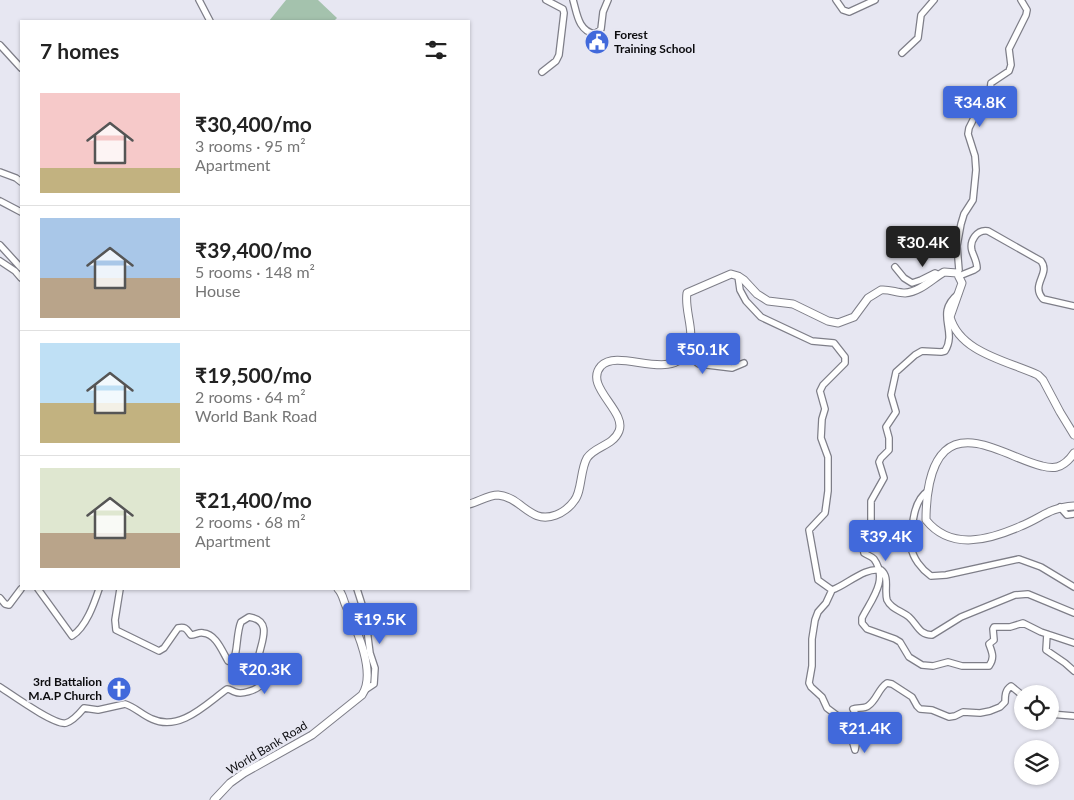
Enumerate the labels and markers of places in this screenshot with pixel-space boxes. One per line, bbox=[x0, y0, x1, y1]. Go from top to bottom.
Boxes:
place label: Forest Training School bbox=[614, 27, 695, 56]
public building icon: Forest Training School bbox=[584, 29, 610, 55]
pin: ₹34.8K bbox=[939, 86, 1021, 128]
pin: ₹30.4K bbox=[882, 226, 964, 268]
pin: ₹50.1K bbox=[662, 332, 744, 375]
pin: ₹39.4K bbox=[845, 520, 927, 562]
pin: ₹19.5K bbox=[339, 602, 421, 645]
pin: ₹20.3K bbox=[224, 652, 306, 695]
place label: 3rd Battalion M.A.P Church bbox=[28, 674, 102, 703]
church icon: 3rd Battalion M.A.P Church bbox=[106, 676, 132, 702]
pin: ₹21.4K bbox=[824, 712, 906, 754]

